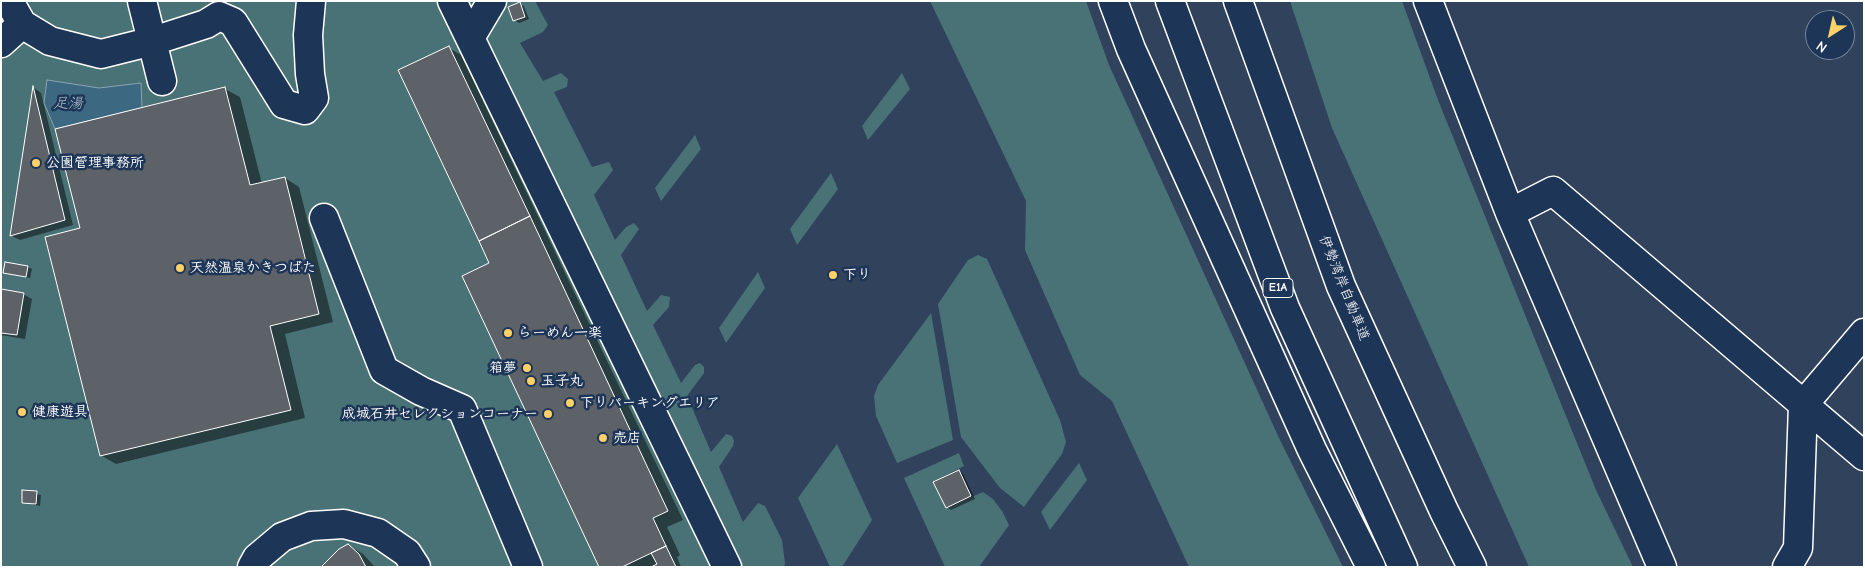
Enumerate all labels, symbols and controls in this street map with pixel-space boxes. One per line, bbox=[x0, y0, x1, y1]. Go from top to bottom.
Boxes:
north arrow bbox=[1805, 10, 1855, 60]
text: N bbox=[1813, 37, 1830, 56]
water label: 足湯 bbox=[53, 95, 83, 113]
place label: 公園管理事務所 bbox=[46, 155, 144, 171]
marker: 公園管理事務所 bbox=[30, 157, 42, 169]
street label: 伊勢湾岸自動車道 bbox=[1315, 233, 1373, 343]
place label: 天然温泉かきつばた bbox=[190, 260, 316, 276]
marker: 天然温泉かきつばた bbox=[174, 262, 186, 274]
place label: 下り bbox=[843, 267, 871, 283]
marker: 下り bbox=[827, 269, 839, 281]
road number: E1A bbox=[1263, 278, 1293, 298]
place label: らーめん一楽 bbox=[518, 325, 602, 341]
marker: らーめん一楽 bbox=[502, 327, 514, 339]
place label: 箱夢 bbox=[489, 360, 517, 376]
marker: 箱夢 bbox=[521, 362, 533, 374]
place label: 玉子丸 bbox=[541, 373, 583, 389]
marker: 玉子丸 bbox=[525, 375, 537, 387]
place label: 下りパーキングエリア bbox=[580, 395, 720, 411]
marker: 下りパーキングエリア bbox=[564, 397, 576, 409]
place label: 健康遊具 bbox=[32, 404, 88, 420]
marker: 健康遊具 bbox=[16, 406, 28, 418]
place label: 成城石井セレクションコーナー bbox=[342, 406, 538, 422]
marker: 成城石井セレクションコーナー bbox=[542, 408, 554, 420]
place label: 売店 bbox=[613, 430, 641, 446]
marker: 売店 bbox=[597, 432, 609, 444]

